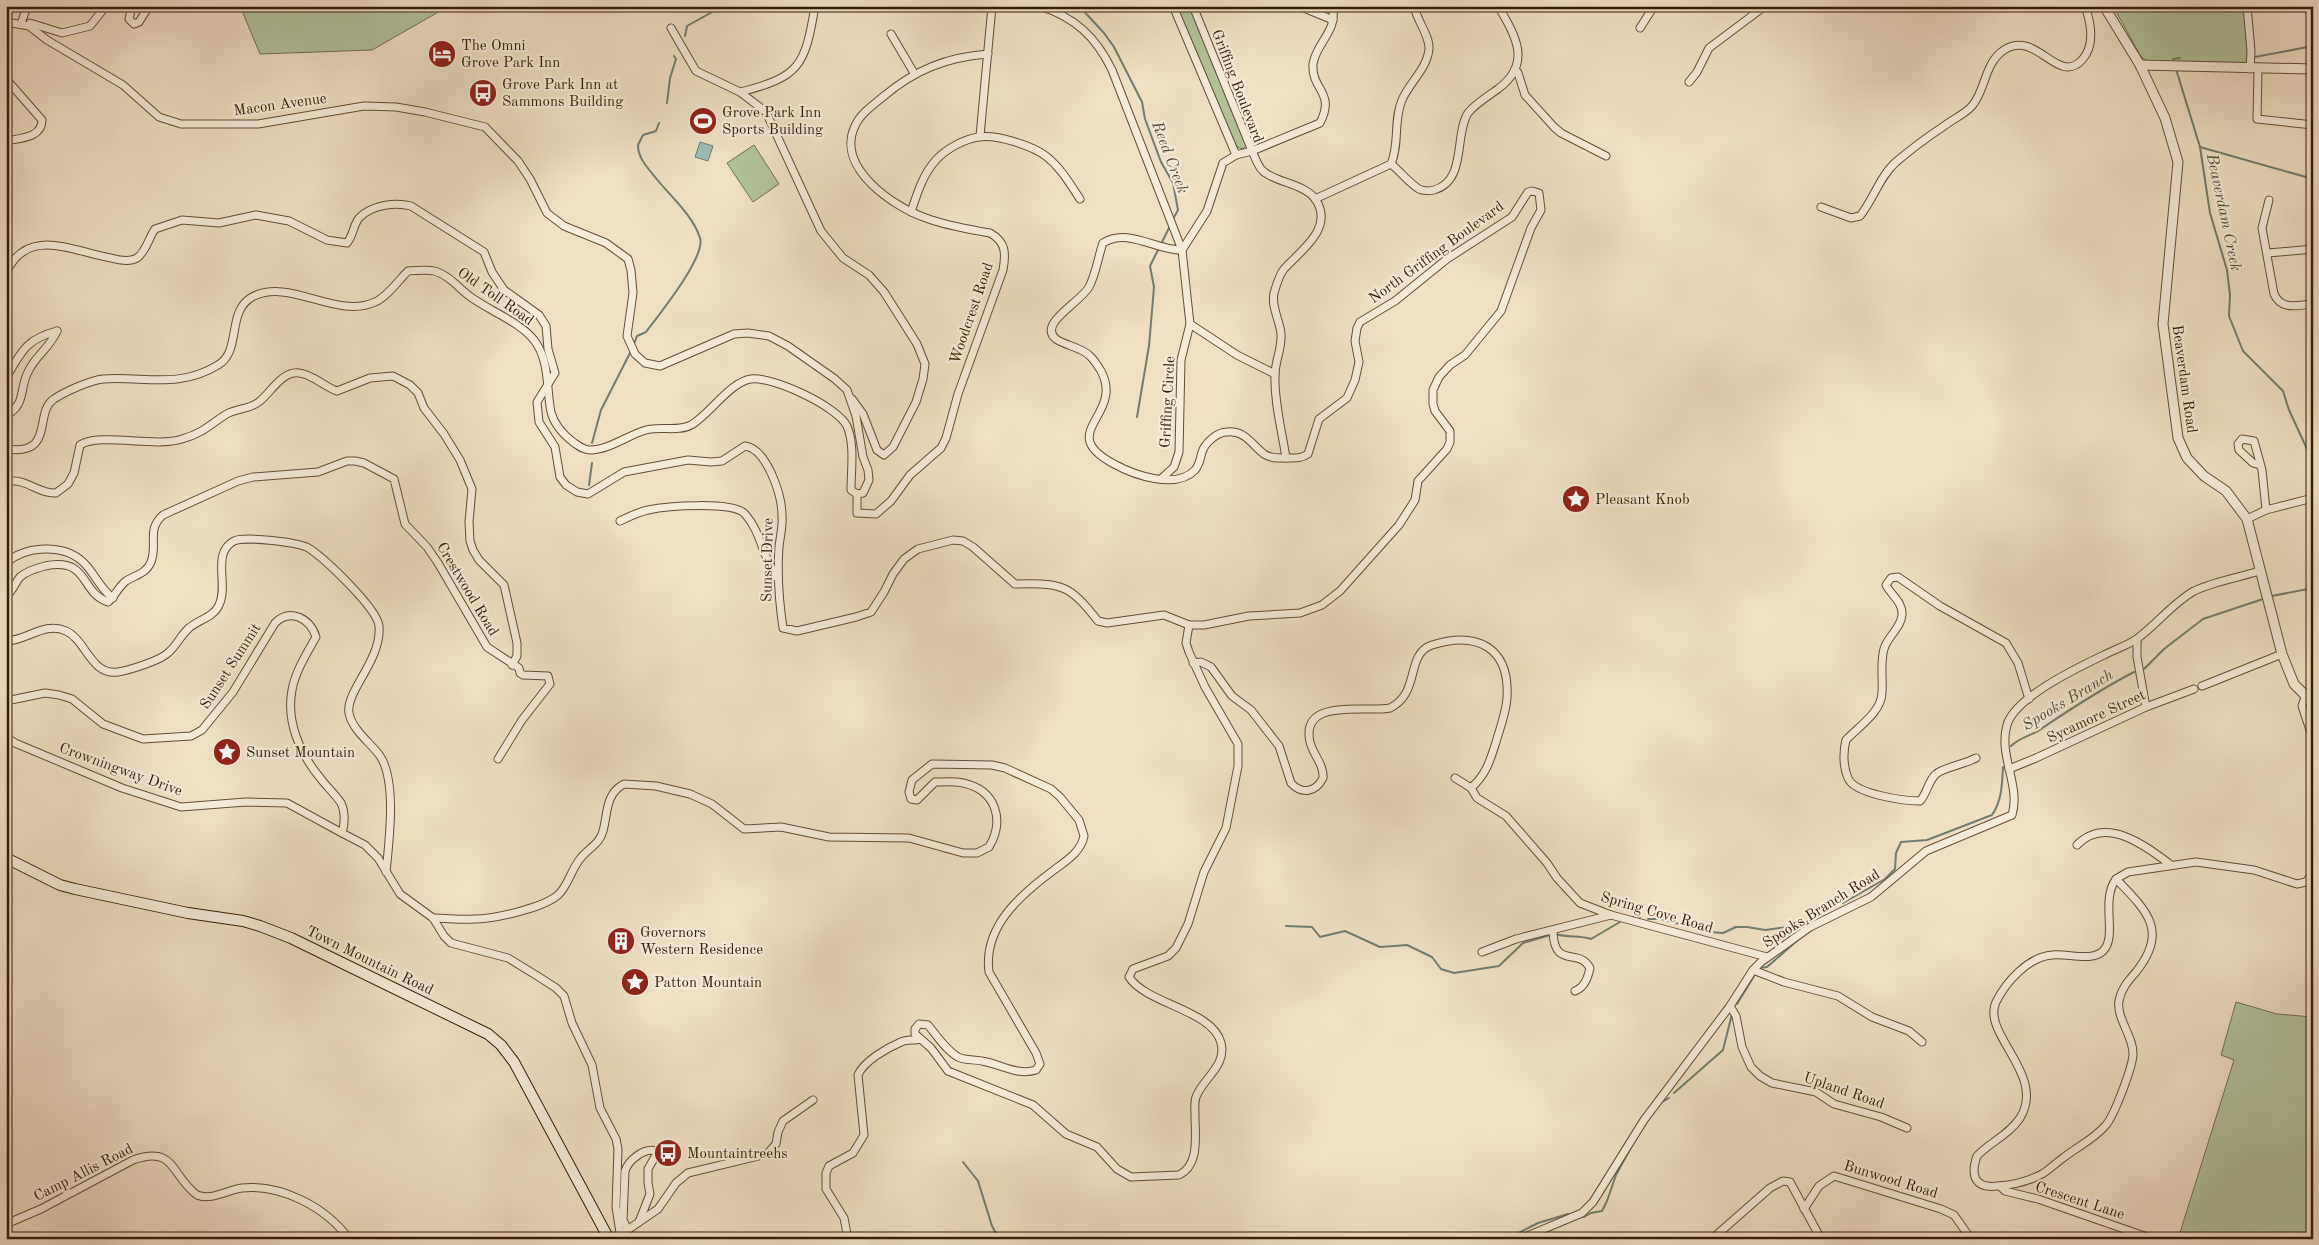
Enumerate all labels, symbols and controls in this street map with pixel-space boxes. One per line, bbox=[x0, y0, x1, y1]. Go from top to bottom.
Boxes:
street label: Griffing Boulevard bbox=[1208, 28, 1265, 145]
hotel icon: The Omni Grove Park Inn bbox=[427, 39, 457, 69]
place label: The Omni Grove Park Inn bbox=[461, 39, 560, 71]
bus stop icon: Grove Park Inn at Sammons Building bbox=[468, 78, 498, 108]
place label: Grove Park Inn at Sammons Building bbox=[502, 78, 623, 110]
street label: Macon Avenue bbox=[233, 92, 328, 119]
sports icon: Grove Park Inn Sports Building bbox=[688, 106, 718, 136]
place label: Grove Park Inn Sports Building bbox=[722, 106, 823, 138]
water label: Reed Creek bbox=[1148, 118, 1190, 196]
water label: Beaverdam Creek bbox=[2203, 151, 2243, 273]
street label: North Griffing Boulevard bbox=[1367, 199, 1507, 307]
street label: Woodcrest Road bbox=[948, 261, 997, 366]
street label: Old Toll Road bbox=[454, 265, 536, 329]
street label: Beaverdam Road bbox=[2168, 324, 2199, 435]
street label: Griffing Circle bbox=[1159, 356, 1178, 448]
place icon: Pleasant Knob bbox=[1561, 484, 1591, 514]
place label: Pleasant Knob bbox=[1595, 493, 1690, 508]
street label: Sunset Drive bbox=[760, 518, 777, 602]
street label: Crestwood Road bbox=[433, 540, 501, 639]
street label: Sunset Summit bbox=[198, 621, 264, 712]
water label: Spooks Branch bbox=[2020, 667, 2116, 734]
street label: Sycamore Street bbox=[2045, 688, 2148, 747]
place icon: Sunset Mountain bbox=[212, 737, 242, 767]
street label: Crowningway Drive bbox=[57, 741, 184, 800]
place label: Sunset Mountain bbox=[246, 746, 355, 761]
street label: Spooks Branch Road bbox=[1761, 867, 1883, 951]
street label: Spring Cove Road bbox=[1599, 890, 1715, 937]
street label: Town Mountain Road bbox=[303, 924, 435, 999]
building icon: Governors Western Residence bbox=[606, 926, 636, 956]
place label: Governors Western Residence bbox=[640, 926, 763, 958]
place icon: Patton Mountain bbox=[620, 967, 650, 997]
place label: Patton Mountain bbox=[654, 976, 762, 991]
street label: Upland Road bbox=[1801, 1071, 1886, 1112]
bus stop icon: Mountaintreehs bbox=[653, 1138, 683, 1168]
street label: Camp Allis Road bbox=[32, 1142, 136, 1205]
place label: Mountaintreehs bbox=[687, 1147, 788, 1162]
street label: Bunwood Road bbox=[1842, 1159, 1940, 1202]
street label: Crescent Lane bbox=[2033, 1180, 2126, 1223]

